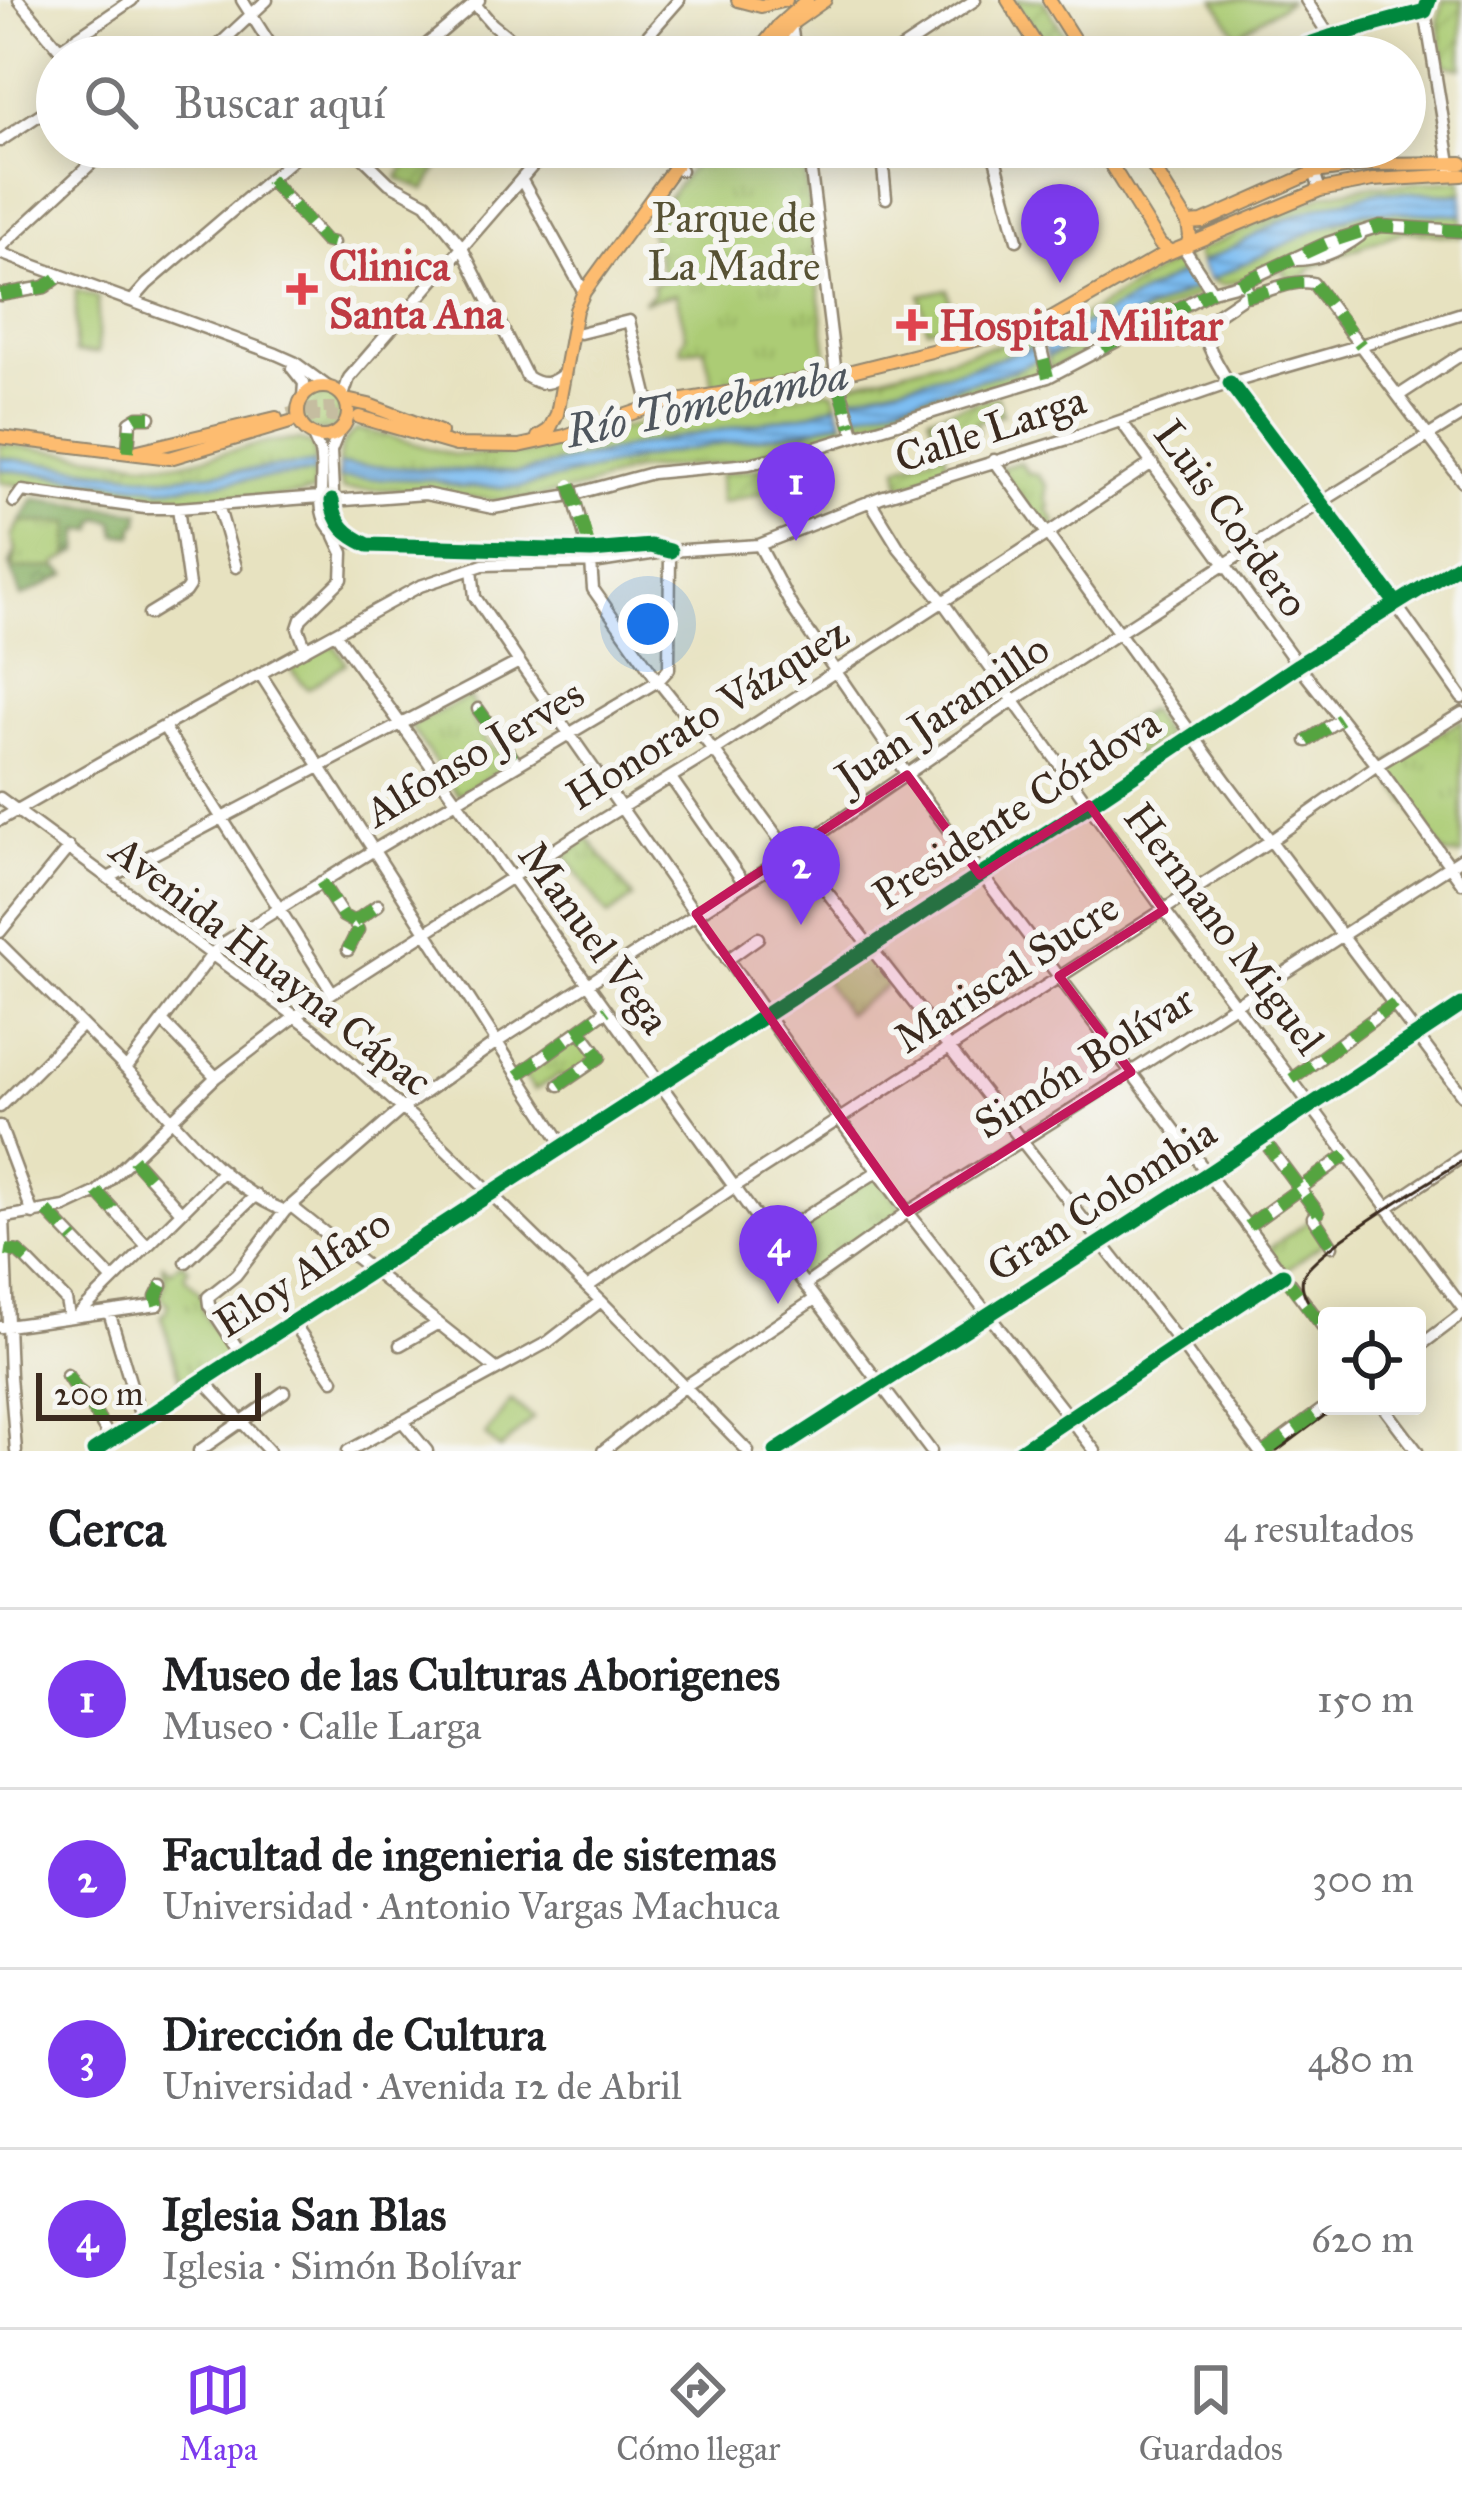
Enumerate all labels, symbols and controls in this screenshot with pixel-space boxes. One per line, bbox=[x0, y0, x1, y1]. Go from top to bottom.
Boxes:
search box bbox=[36, 36, 1426, 168]
icon: search bbox=[78, 69, 144, 135]
text: Buscar aquí bbox=[174, 75, 386, 130]
pin: 3 bbox=[1021, 184, 1099, 283]
park label: Parque de La Madre bbox=[648, 192, 820, 292]
place label: Clinica Santa Ana bbox=[329, 240, 505, 340]
marker: Clinica Santa Ana bbox=[286, 273, 318, 305]
place label: Hospital Militar bbox=[939, 300, 1224, 352]
marker: Hospital Militar bbox=[896, 309, 928, 341]
water label: Río Tomebamba bbox=[559, 346, 853, 460]
street label: Calle Larga bbox=[888, 374, 1092, 484]
street label: Luis Cordero bbox=[1142, 410, 1320, 627]
pin: 1 bbox=[757, 442, 835, 541]
your location bbox=[618, 594, 678, 654]
street label: Honorato Vázquez bbox=[557, 606, 858, 821]
street label: Juan Jaramillo bbox=[823, 622, 1059, 805]
street label: Alfonso Jerves bbox=[354, 667, 593, 840]
street label: Presidente Córdova bbox=[863, 697, 1170, 921]
street label: Hermano Miguel bbox=[1113, 793, 1336, 1065]
street label: Avenida Huayna Cápac bbox=[99, 823, 442, 1107]
pin: 2 bbox=[762, 826, 840, 925]
street label: Manuel Vega bbox=[507, 831, 681, 1044]
street label: Mariscal Sucre bbox=[885, 881, 1128, 1065]
street label: Simón Bolívar bbox=[965, 974, 1204, 1150]
street label: Gran Colombia bbox=[977, 1106, 1226, 1293]
street label: Eloy Alfaro bbox=[205, 1197, 400, 1349]
pin: 4 bbox=[739, 1205, 817, 1304]
map controls bbox=[1318, 1307, 1426, 1415]
button: locate bbox=[1318, 1307, 1426, 1415]
scale bar bbox=[36, 1367, 261, 1420]
text: 200 m bbox=[54, 1374, 144, 1414]
text: Cerca bbox=[48, 1498, 166, 1560]
text: 4 resultados bbox=[1224, 1505, 1414, 1553]
text: Museo de las Culturas Aborigenes bbox=[162, 1647, 780, 1702]
text: 1 bbox=[79, 1675, 95, 1723]
text: 150 m bbox=[1317, 1675, 1414, 1723]
text: Museo · Calle Larga bbox=[162, 1702, 482, 1750]
text: Facultad de ingenieria de sistemas bbox=[162, 1827, 776, 1882]
text: 2 bbox=[77, 1855, 97, 1903]
text: 300 m bbox=[1312, 1855, 1414, 1903]
text: Universidad · Antonio Vargas Machuca bbox=[162, 1882, 780, 1930]
text: Dirección de Cultura bbox=[162, 2007, 546, 2062]
text: 3 bbox=[79, 2035, 95, 2083]
text: 480 m bbox=[1308, 2035, 1414, 2083]
text: Universidad · Avenida 12 de Abril bbox=[162, 2062, 682, 2110]
text: Iglesia San Blas bbox=[162, 2187, 446, 2242]
text: 4 bbox=[76, 2215, 98, 2263]
text: 620 m bbox=[1311, 2215, 1414, 2263]
text: Iglesia · Simón Bolívar bbox=[162, 2242, 521, 2290]
tab: Mapa bbox=[179, 2357, 258, 2469]
tab: Cómo llegar bbox=[616, 2357, 780, 2469]
tab: Guardados bbox=[1139, 2357, 1283, 2469]

